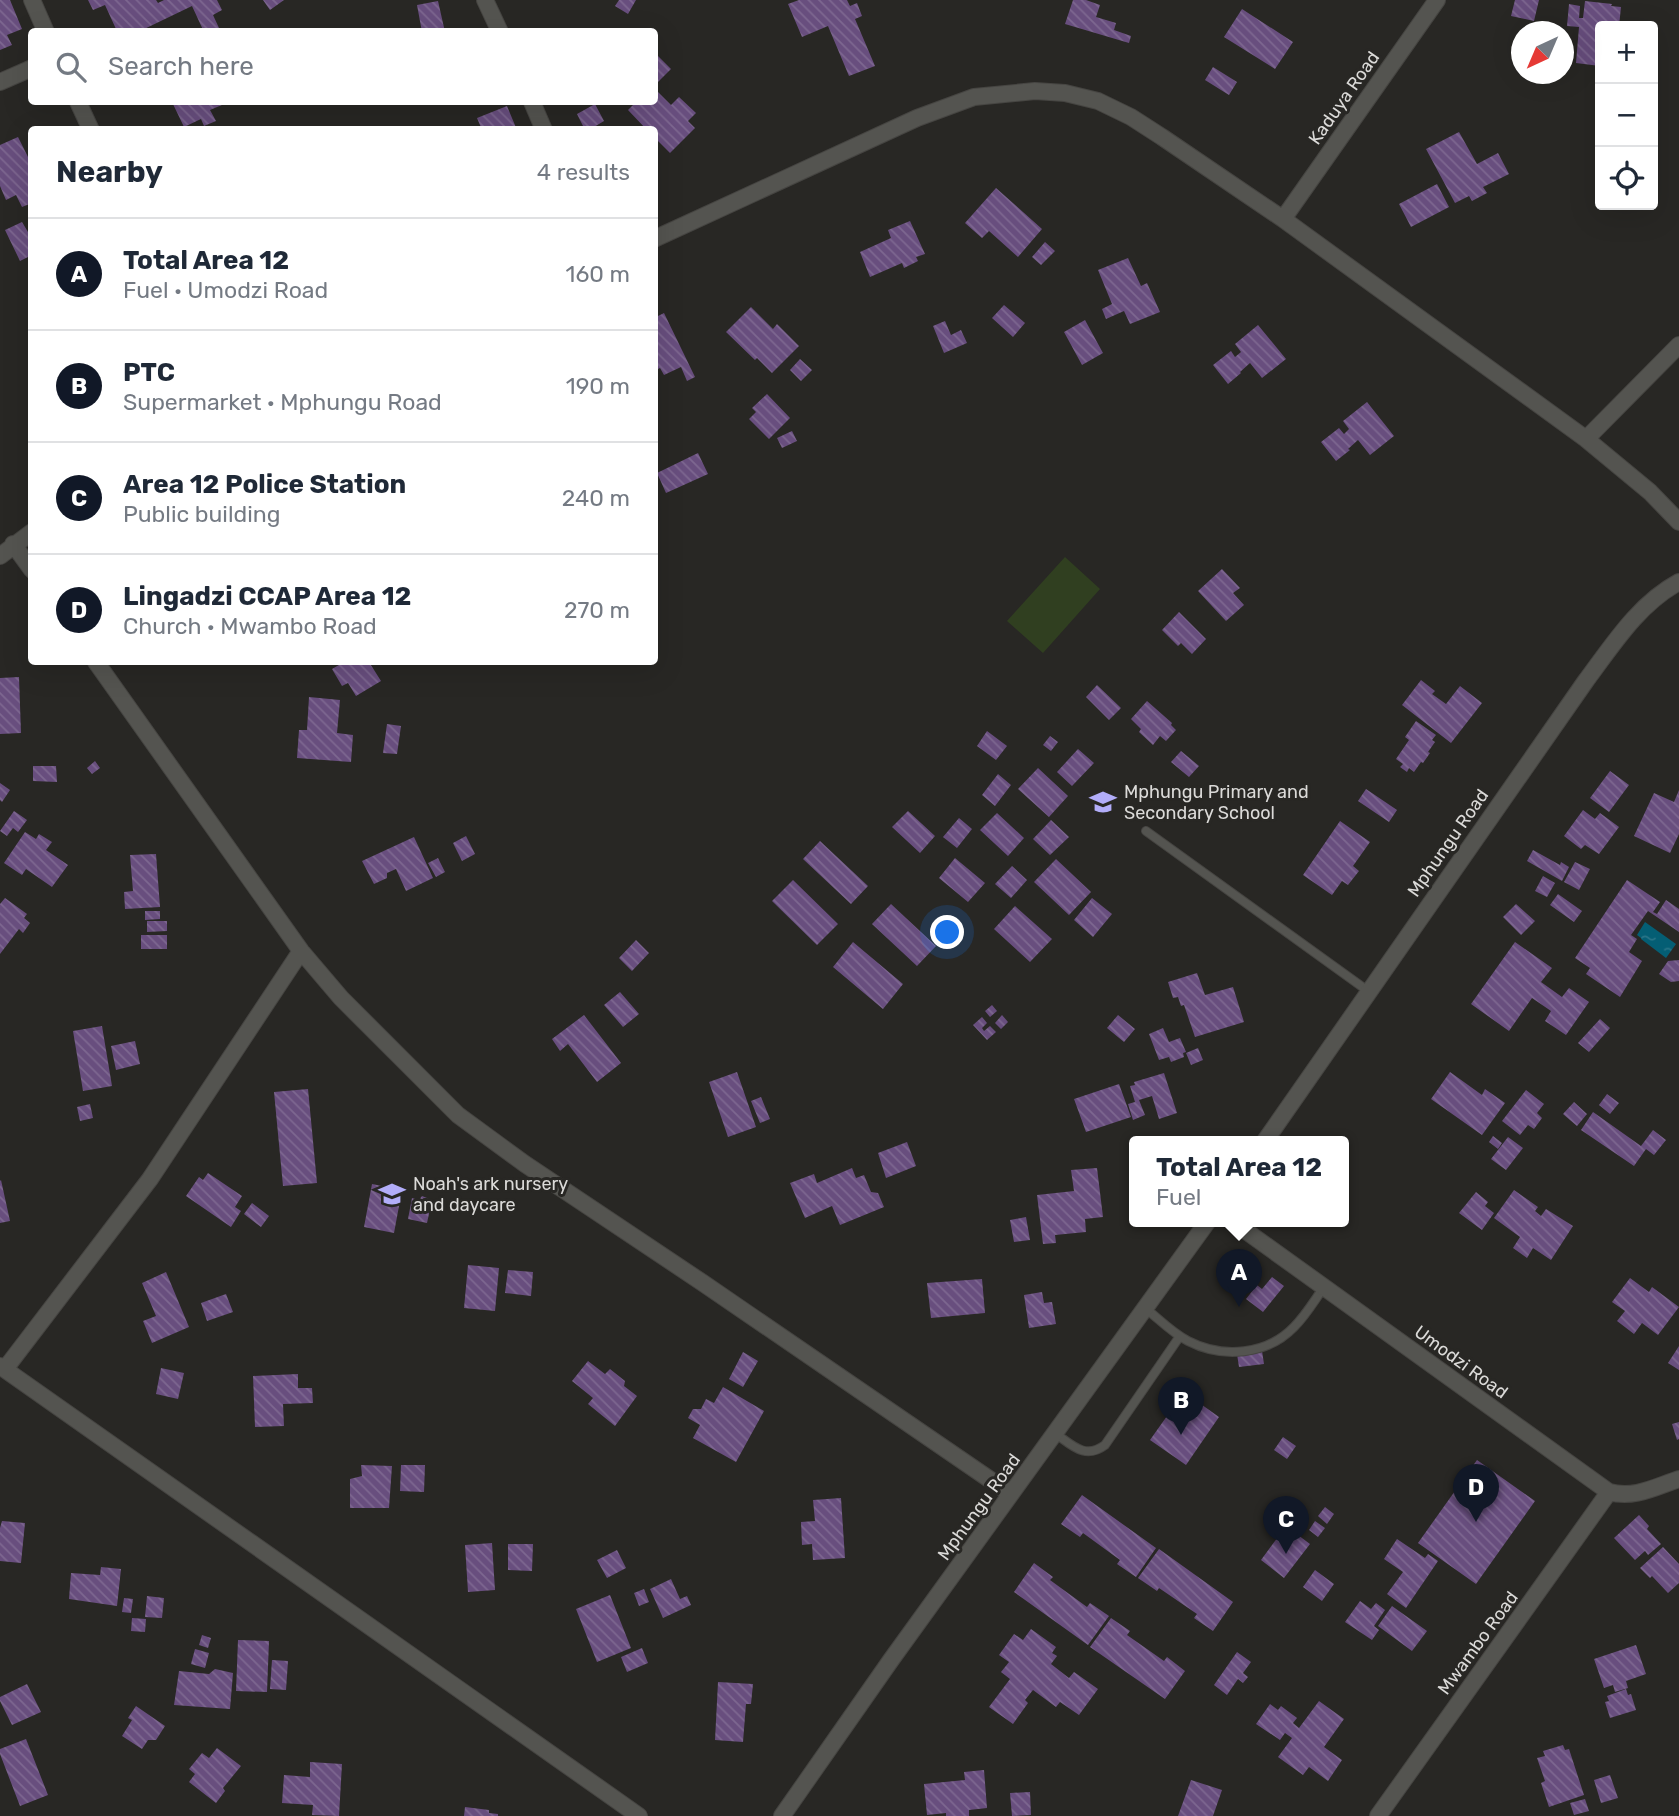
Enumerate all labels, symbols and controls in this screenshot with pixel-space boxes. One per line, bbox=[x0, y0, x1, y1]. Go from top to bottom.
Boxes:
north arrow bbox=[1511, 21, 1574, 84]
map controls bbox=[1595, 21, 1658, 210]
button: + bbox=[1595, 21, 1658, 84]
search box bbox=[28, 28, 658, 105]
street label: Kaduya Road bbox=[1304, 47, 1384, 149]
icon: search bbox=[52, 48, 90, 86]
text: Search here bbox=[108, 51, 254, 82]
button: − bbox=[1595, 84, 1658, 147]
button: locate bbox=[1595, 147, 1658, 210]
text: Nearby bbox=[56, 154, 163, 190]
text: 4 results bbox=[537, 158, 630, 186]
text: Total Area 12 bbox=[123, 245, 289, 276]
text: A bbox=[71, 260, 87, 288]
text: 160 m bbox=[566, 260, 630, 288]
text: Fuel · Umodzi Road bbox=[123, 276, 328, 304]
text: PTC bbox=[123, 357, 175, 388]
text: B bbox=[71, 372, 87, 400]
text: 190 m bbox=[566, 372, 630, 400]
text: Supermarket · Mphungu Road bbox=[123, 388, 442, 416]
text: Area 12 Police Station bbox=[123, 469, 406, 500]
text: C bbox=[71, 484, 87, 512]
text: 240 m bbox=[562, 484, 630, 512]
text: Public building bbox=[123, 500, 280, 528]
text: Lingadzi CCAP Area 12 bbox=[123, 581, 412, 612]
text: D bbox=[71, 596, 87, 624]
text: 270 m bbox=[564, 596, 630, 624]
text: Church · Mwambo Road bbox=[123, 612, 377, 640]
place label: Mphungu Primary and Secondary School bbox=[1124, 781, 1309, 824]
street label: Mphungu Road bbox=[1403, 785, 1493, 901]
school or university icon: Mphungu Primary and Secondary School bbox=[1088, 787, 1118, 817]
your location bbox=[930, 915, 964, 949]
popup bbox=[1129, 1136, 1349, 1227]
text: Total Area 12 bbox=[1156, 1152, 1322, 1183]
place label: Noah's ark nursery and daycare bbox=[413, 1173, 568, 1216]
school or university icon: Noah's ark nursery and daycare bbox=[377, 1179, 407, 1209]
text: Fuel bbox=[1156, 1183, 1201, 1211]
pin: A bbox=[1216, 1249, 1262, 1307]
street label: Umodzi Road bbox=[1410, 1321, 1512, 1403]
pin: B bbox=[1158, 1377, 1204, 1435]
street label: Mphungu Road bbox=[933, 1449, 1025, 1565]
pin: D bbox=[1453, 1464, 1499, 1522]
pin: C bbox=[1263, 1496, 1309, 1554]
street label: Mwambo Road bbox=[1433, 1587, 1523, 1699]

